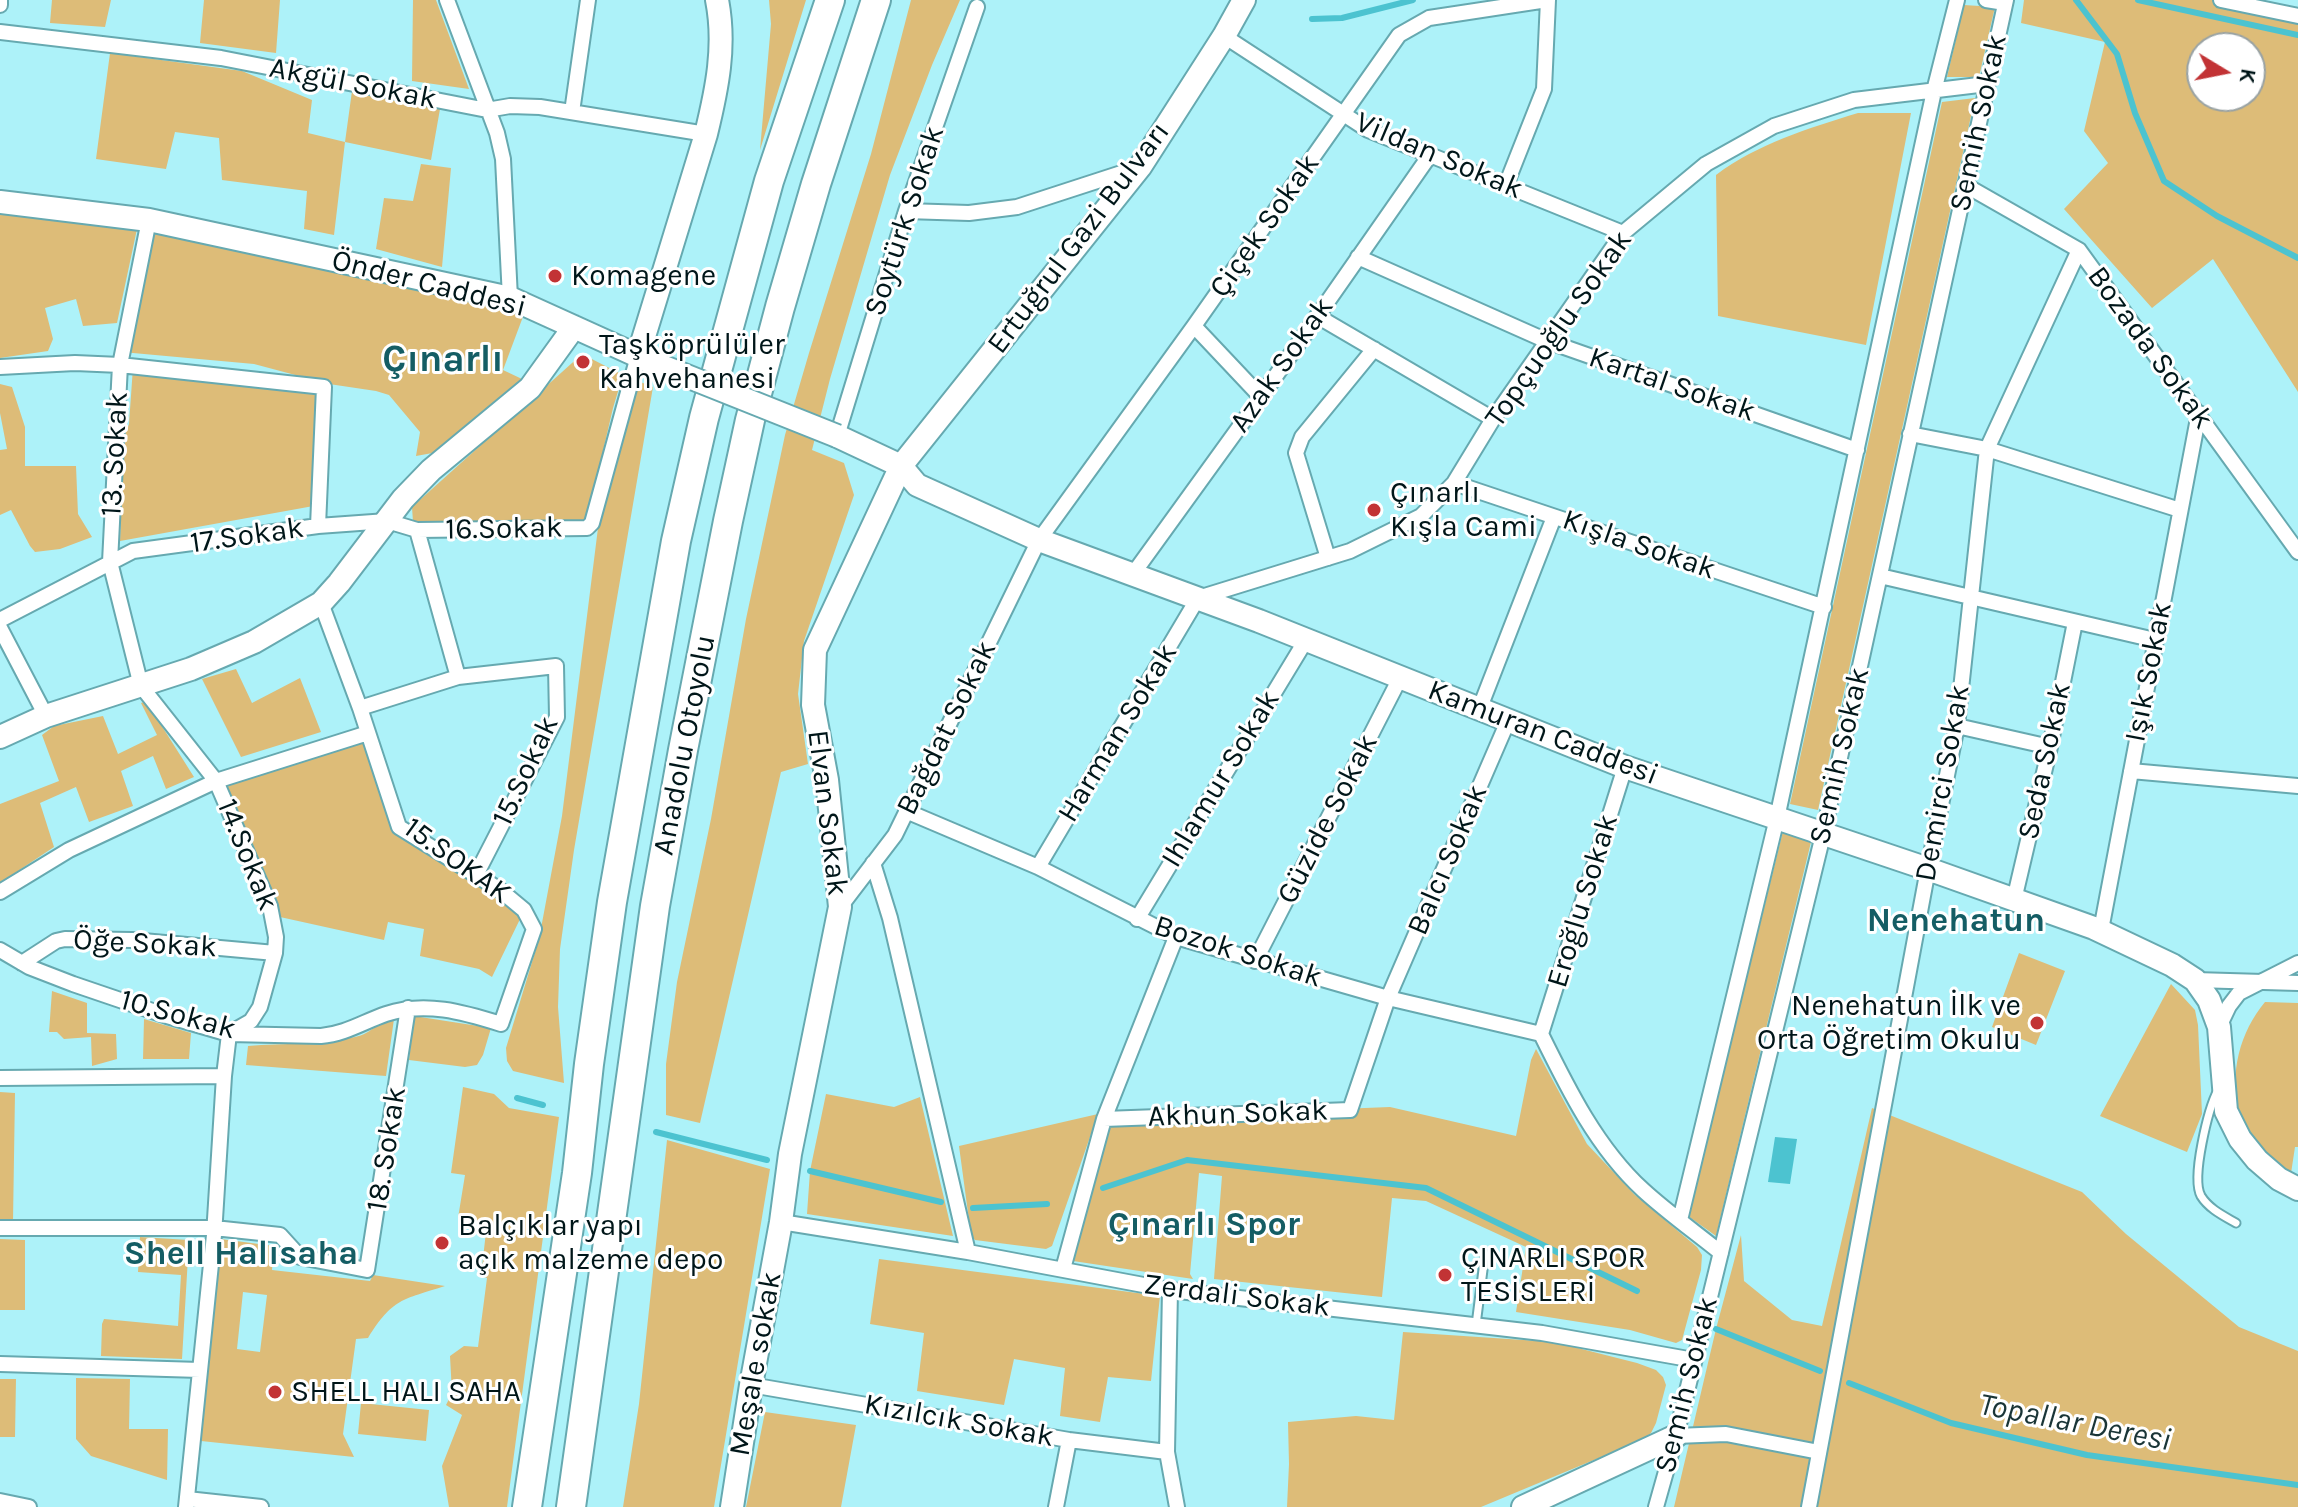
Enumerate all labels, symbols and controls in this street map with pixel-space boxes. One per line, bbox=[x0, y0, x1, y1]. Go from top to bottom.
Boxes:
street label: Semih Sokak bbox=[1943, 31, 2015, 215]
north arrow bbox=[2186, 32, 2266, 112]
street label: Akgül Sokak bbox=[266, 50, 440, 118]
text: K bbox=[2234, 66, 2262, 85]
street label: Vildan Sokak bbox=[1350, 105, 1528, 207]
street label: Ertuğrul Gazi Bulvarı bbox=[980, 115, 1178, 361]
street label: Soytürk Sokak bbox=[857, 121, 953, 321]
street label: Çiçek Sokak bbox=[1202, 147, 1328, 305]
street label: Topçuoğlu Sokak bbox=[1478, 224, 1640, 434]
street label: Önder Caddesi bbox=[328, 242, 530, 326]
place label: Komagene bbox=[571, 258, 716, 294]
street label: Bozada Sokak bbox=[2079, 260, 2221, 436]
marker: Komagene bbox=[546, 267, 564, 285]
street label: Azak Sokak bbox=[1222, 290, 1342, 440]
place label: Taşköprülüler Kahvehanesi bbox=[599, 327, 785, 398]
district label: Çınarlı bbox=[382, 337, 504, 383]
street label: Kartal Sokak bbox=[1584, 340, 1760, 430]
marker: Taşköprülüler Kahvehanesi bbox=[574, 353, 592, 371]
street label: 13. Sokak bbox=[94, 391, 136, 517]
place label: Çınarlı Kışla Cami bbox=[1390, 475, 1537, 546]
marker: Çınarlı Kışla Cami bbox=[1365, 501, 1383, 519]
street label: Kışla Sokak bbox=[1558, 502, 1720, 588]
street label: 17.Sokak bbox=[188, 510, 306, 562]
street label: 16.Sokak bbox=[445, 510, 563, 548]
street label: Işık Sokak bbox=[2118, 599, 2180, 745]
street label: Anadolu Otoyolu bbox=[646, 632, 724, 858]
street label: Bağdat Sokak bbox=[889, 635, 1005, 821]
street label: Harman Sokak bbox=[1051, 637, 1185, 829]
street label: Semih Sokak bbox=[1802, 664, 1878, 848]
street label: Kamuran Caddesi bbox=[1423, 672, 1663, 794]
street label: Seda Sokak bbox=[2011, 679, 2079, 843]
street label: Demirci Sokak bbox=[1908, 682, 1978, 884]
street label: Ihlamur Sokak bbox=[1154, 684, 1288, 874]
street label: 15.Sokak bbox=[485, 710, 567, 832]
street label: Elvan Sokak bbox=[799, 728, 855, 898]
street label: Güzide Sokak bbox=[1270, 728, 1386, 910]
street label: Balcı Sokak bbox=[1400, 779, 1496, 941]
street label: 14.Sokak bbox=[208, 794, 286, 916]
street label: 15.SOKAK bbox=[397, 810, 517, 912]
street label: Eroğlu Sokak bbox=[1540, 810, 1626, 992]
district label: Nenehatun bbox=[1867, 901, 2045, 941]
street label: Bozok Sokak bbox=[1149, 908, 1327, 996]
street label: Öğe Sokak bbox=[72, 922, 218, 966]
street label: 10.Sokak bbox=[116, 982, 240, 1048]
place label: Nenehatun İlk ve Orta Öğretim Okulu bbox=[1757, 988, 2021, 1058]
marker: Nenehatun İlk ve Orta Öğretim Okulu bbox=[2028, 1014, 2046, 1032]
street label: 18. Sokak bbox=[359, 1084, 415, 1214]
street label: Akhun Sokak bbox=[1147, 1093, 1329, 1135]
district label: Çınarlı Spor bbox=[1108, 1205, 1300, 1245]
place label: Balçıklar yapı açık malzeme depo bbox=[458, 1208, 723, 1278]
district label: Shell Halısaha bbox=[124, 1234, 358, 1274]
marker: Balçıklar yapı açık malzeme depo bbox=[433, 1234, 451, 1252]
place label: ÇINARLI SPOR TESİSLERİ bbox=[1461, 1240, 1646, 1310]
marker: ÇINARLI SPOR TESİSLERİ bbox=[1436, 1266, 1454, 1284]
street label: Zerdali Sokak bbox=[1142, 1267, 1332, 1325]
street label: Meşale sokak bbox=[722, 1269, 790, 1459]
street label: Semih Sokak bbox=[1648, 1293, 1726, 1477]
place label: SHELL HALI SAHA bbox=[291, 1374, 521, 1410]
marker: SHELL HALI SAHA bbox=[266, 1383, 284, 1401]
water label: Topallar Deresi bbox=[1976, 1386, 2174, 1460]
street label: Kızılcık Sokak bbox=[861, 1387, 1057, 1455]

